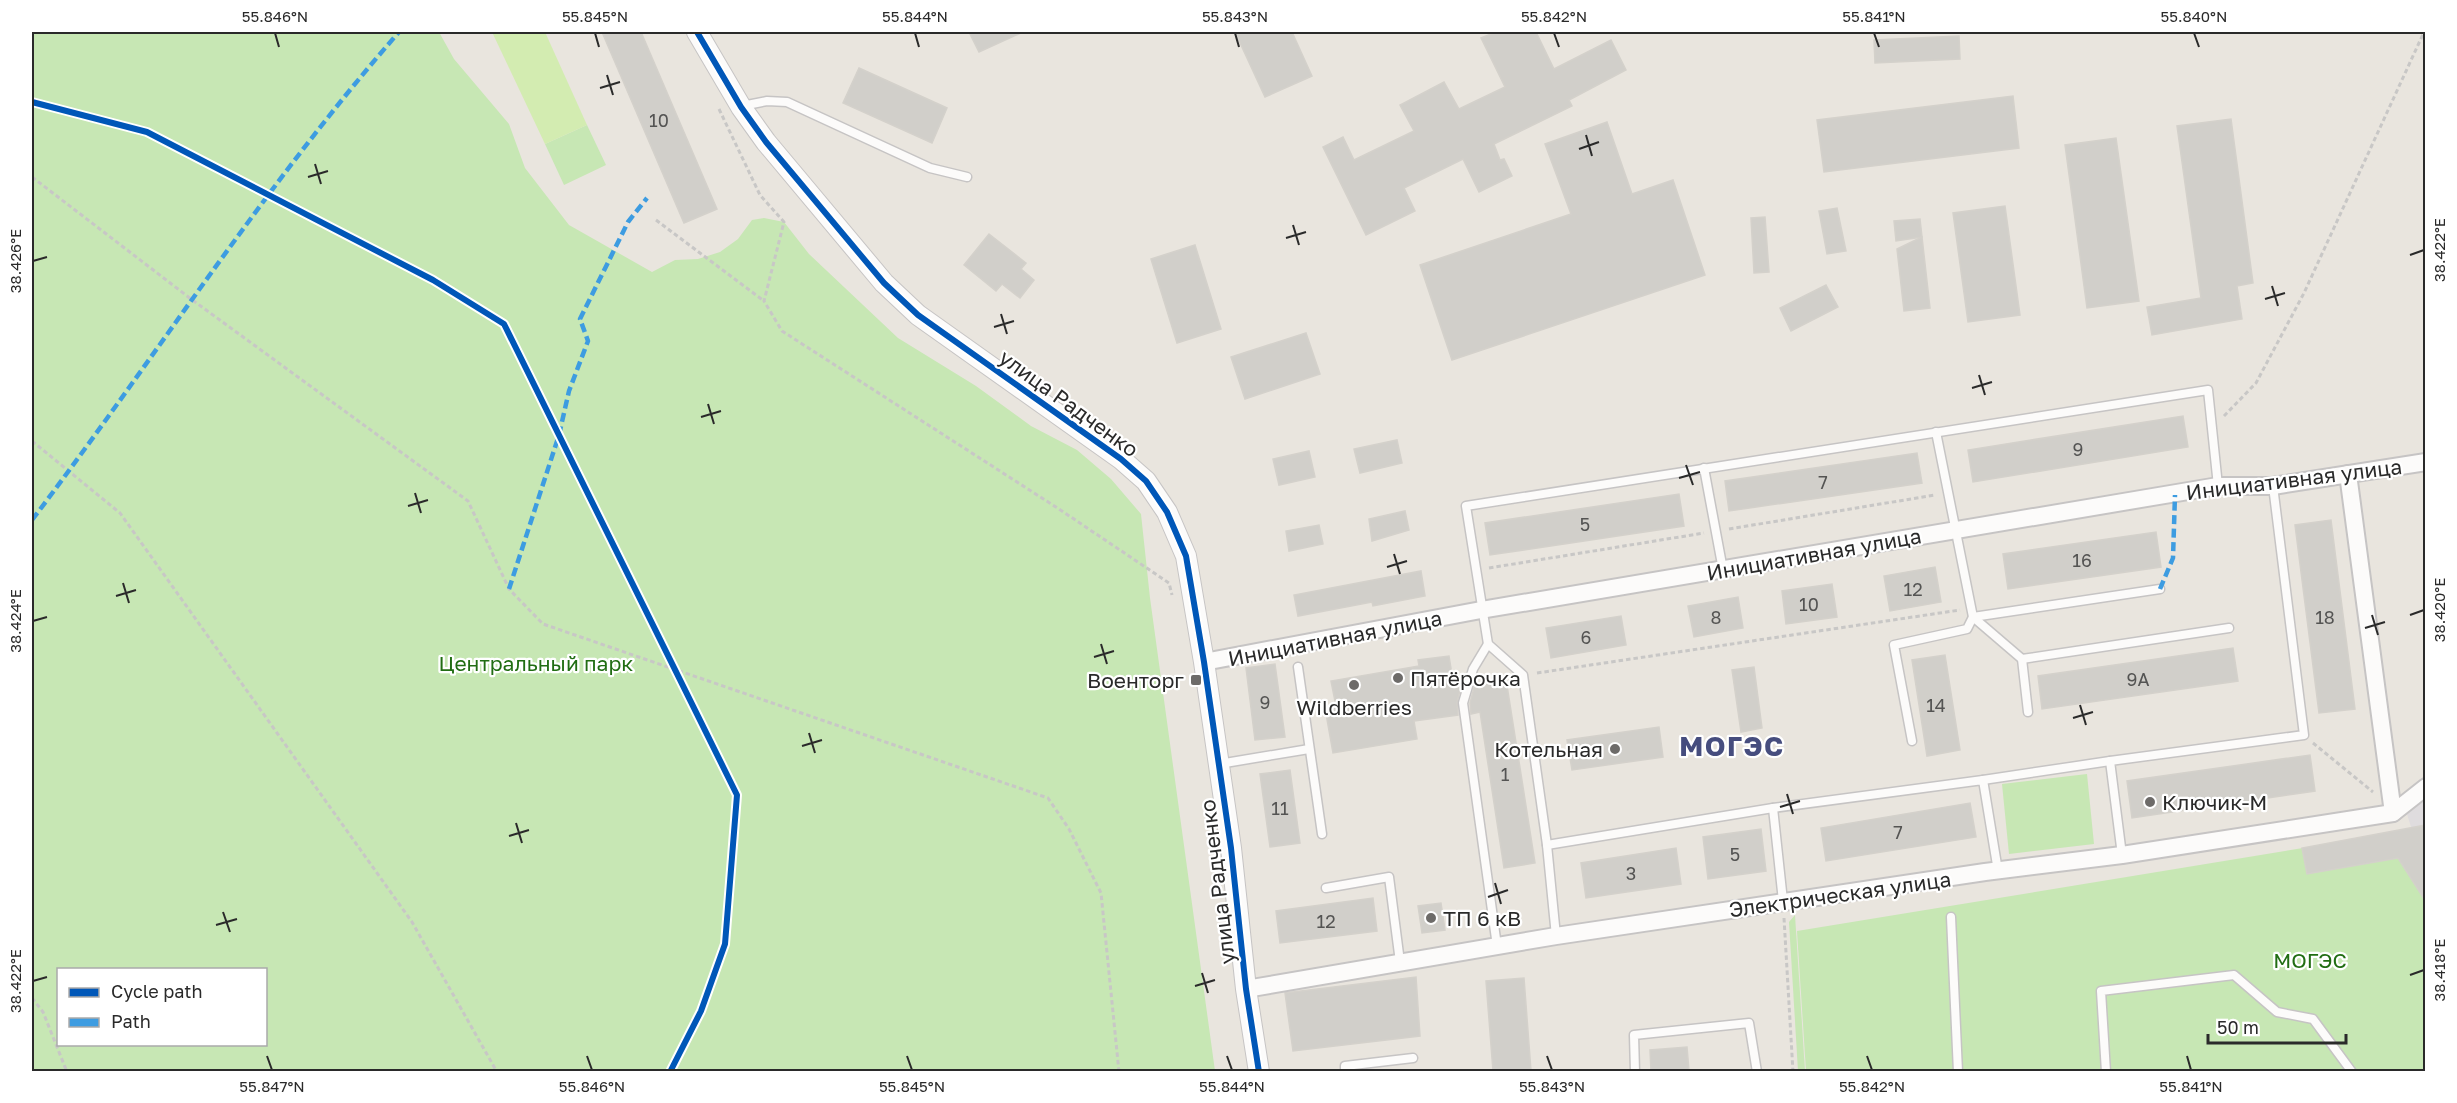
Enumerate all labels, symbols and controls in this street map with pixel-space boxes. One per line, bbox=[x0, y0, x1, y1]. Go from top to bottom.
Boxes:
text: 55.846°N bbox=[242, 7, 308, 25]
text: 55.845°N bbox=[562, 7, 628, 25]
text: 55.844°N bbox=[882, 7, 948, 25]
text: 55.843°N bbox=[1202, 7, 1268, 25]
text: 55.842°N bbox=[1521, 7, 1587, 25]
text: 55.841°N bbox=[1842, 7, 1906, 25]
text: 55.840°N bbox=[2161, 7, 2227, 25]
house number: 10 bbox=[649, 109, 669, 131]
text: 38.422°E bbox=[2430, 218, 2448, 282]
text: 38.426°E bbox=[6, 229, 24, 293]
street label: улица Радченко bbox=[994, 344, 1144, 462]
house number: 9 bbox=[2073, 438, 2083, 460]
street label: Инициативная улица bbox=[2184, 453, 2404, 505]
house number: 7 bbox=[1818, 471, 1828, 493]
house number: 5 bbox=[1580, 513, 1590, 535]
street label: Инициативная улица bbox=[1705, 522, 1923, 586]
house number: 16 bbox=[2072, 549, 2092, 571]
house number: 12 bbox=[1903, 578, 1923, 600]
text: 38.420°E bbox=[2430, 578, 2448, 642]
text: 38.424°E bbox=[6, 589, 24, 653]
house number: 10 bbox=[1799, 593, 1819, 615]
street label: Инициативная улица bbox=[1226, 604, 1444, 672]
house number: 8 bbox=[1711, 606, 1721, 628]
house number: 18 bbox=[2315, 606, 2335, 628]
house number: 6 bbox=[1581, 626, 1591, 648]
park label: Центральный парк bbox=[439, 650, 633, 676]
place label: Пятёрочка bbox=[1410, 665, 1521, 691]
place label: Военторг bbox=[1087, 667, 1184, 693]
house number: 9А bbox=[2127, 668, 2149, 690]
marker: Пятёрочка bbox=[1391, 671, 1405, 685]
marker: Военторг bbox=[1189, 673, 1203, 687]
marker: Wildberries bbox=[1347, 678, 1361, 692]
house number: 9 bbox=[1260, 691, 1270, 713]
place label: Wildberries bbox=[1296, 694, 1412, 720]
house number: 14 bbox=[1926, 694, 1946, 716]
district label: МОГЭС bbox=[1679, 730, 1785, 762]
place label: Котельная bbox=[1494, 736, 1603, 762]
marker: Котельная bbox=[1608, 742, 1622, 756]
house number: 1 bbox=[1501, 763, 1510, 785]
place label: Ключик-М bbox=[2162, 789, 2267, 815]
marker: Ключик-М bbox=[2143, 795, 2157, 809]
house number: 11 bbox=[1271, 797, 1289, 819]
street label: улица Радченко bbox=[1194, 798, 1240, 966]
house number: 7 bbox=[1893, 821, 1903, 843]
house number: 5 bbox=[1730, 843, 1740, 865]
house number: 3 bbox=[1626, 862, 1636, 884]
street label: Электрическая улица bbox=[1727, 866, 1953, 922]
place label: ТП 6 кВ bbox=[1443, 905, 1521, 931]
house number: 12 bbox=[1316, 910, 1336, 932]
marker: ТП 6 кВ bbox=[1424, 911, 1438, 925]
text: 38.418°E bbox=[2430, 938, 2448, 1002]
park label: МОГЭС bbox=[2273, 947, 2347, 973]
text: 38.422°E bbox=[6, 949, 24, 1013]
legend bbox=[57, 968, 267, 1046]
text: Cycle path bbox=[111, 980, 203, 1002]
scale bar bbox=[2208, 1007, 2346, 1045]
text: Path bbox=[111, 1010, 151, 1032]
text: 50 m bbox=[2217, 1016, 2259, 1038]
text: 55.847°N bbox=[239, 1077, 305, 1095]
text: 55.846°N bbox=[559, 1077, 625, 1095]
text: 55.845°N bbox=[879, 1077, 945, 1095]
text: 55.844°N bbox=[1199, 1077, 1265, 1095]
text: 55.843°N bbox=[1519, 1077, 1585, 1095]
text: 55.842°N bbox=[1839, 1077, 1905, 1095]
text: 55.841°N bbox=[2159, 1077, 2223, 1095]

